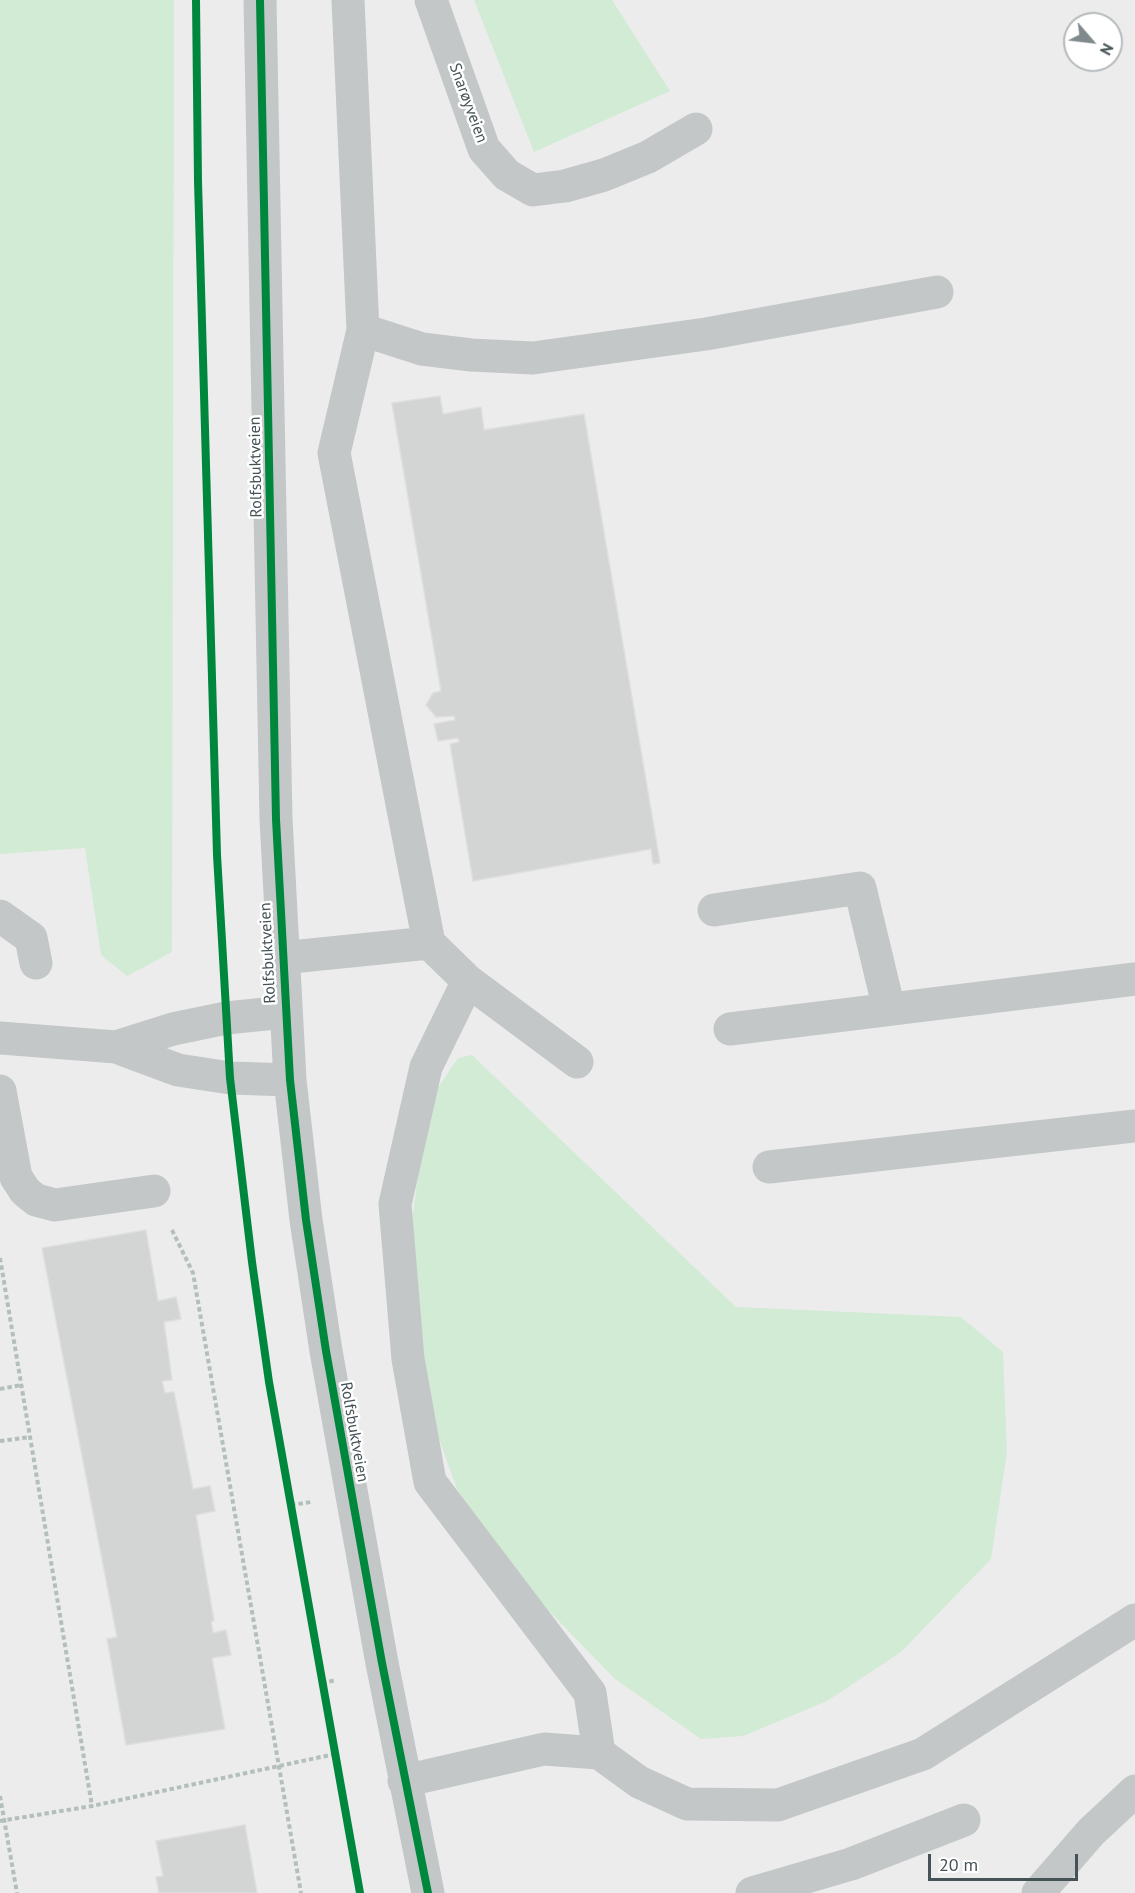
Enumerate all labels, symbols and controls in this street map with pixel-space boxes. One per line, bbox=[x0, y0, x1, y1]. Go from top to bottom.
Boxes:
north arrow bbox=[1063, 12, 1123, 72]
text: N bbox=[1096, 40, 1118, 59]
street label: Snarøyveien bbox=[445, 61, 491, 145]
street label: Rolfsbuktveien bbox=[246, 416, 266, 518]
street label: Rolfsbuktveien bbox=[256, 902, 280, 1004]
street label: Rolfsbuktveien bbox=[336, 1381, 372, 1483]
scale bar bbox=[931, 1842, 1081, 1880]
text: 20 m bbox=[939, 1853, 978, 1876]

